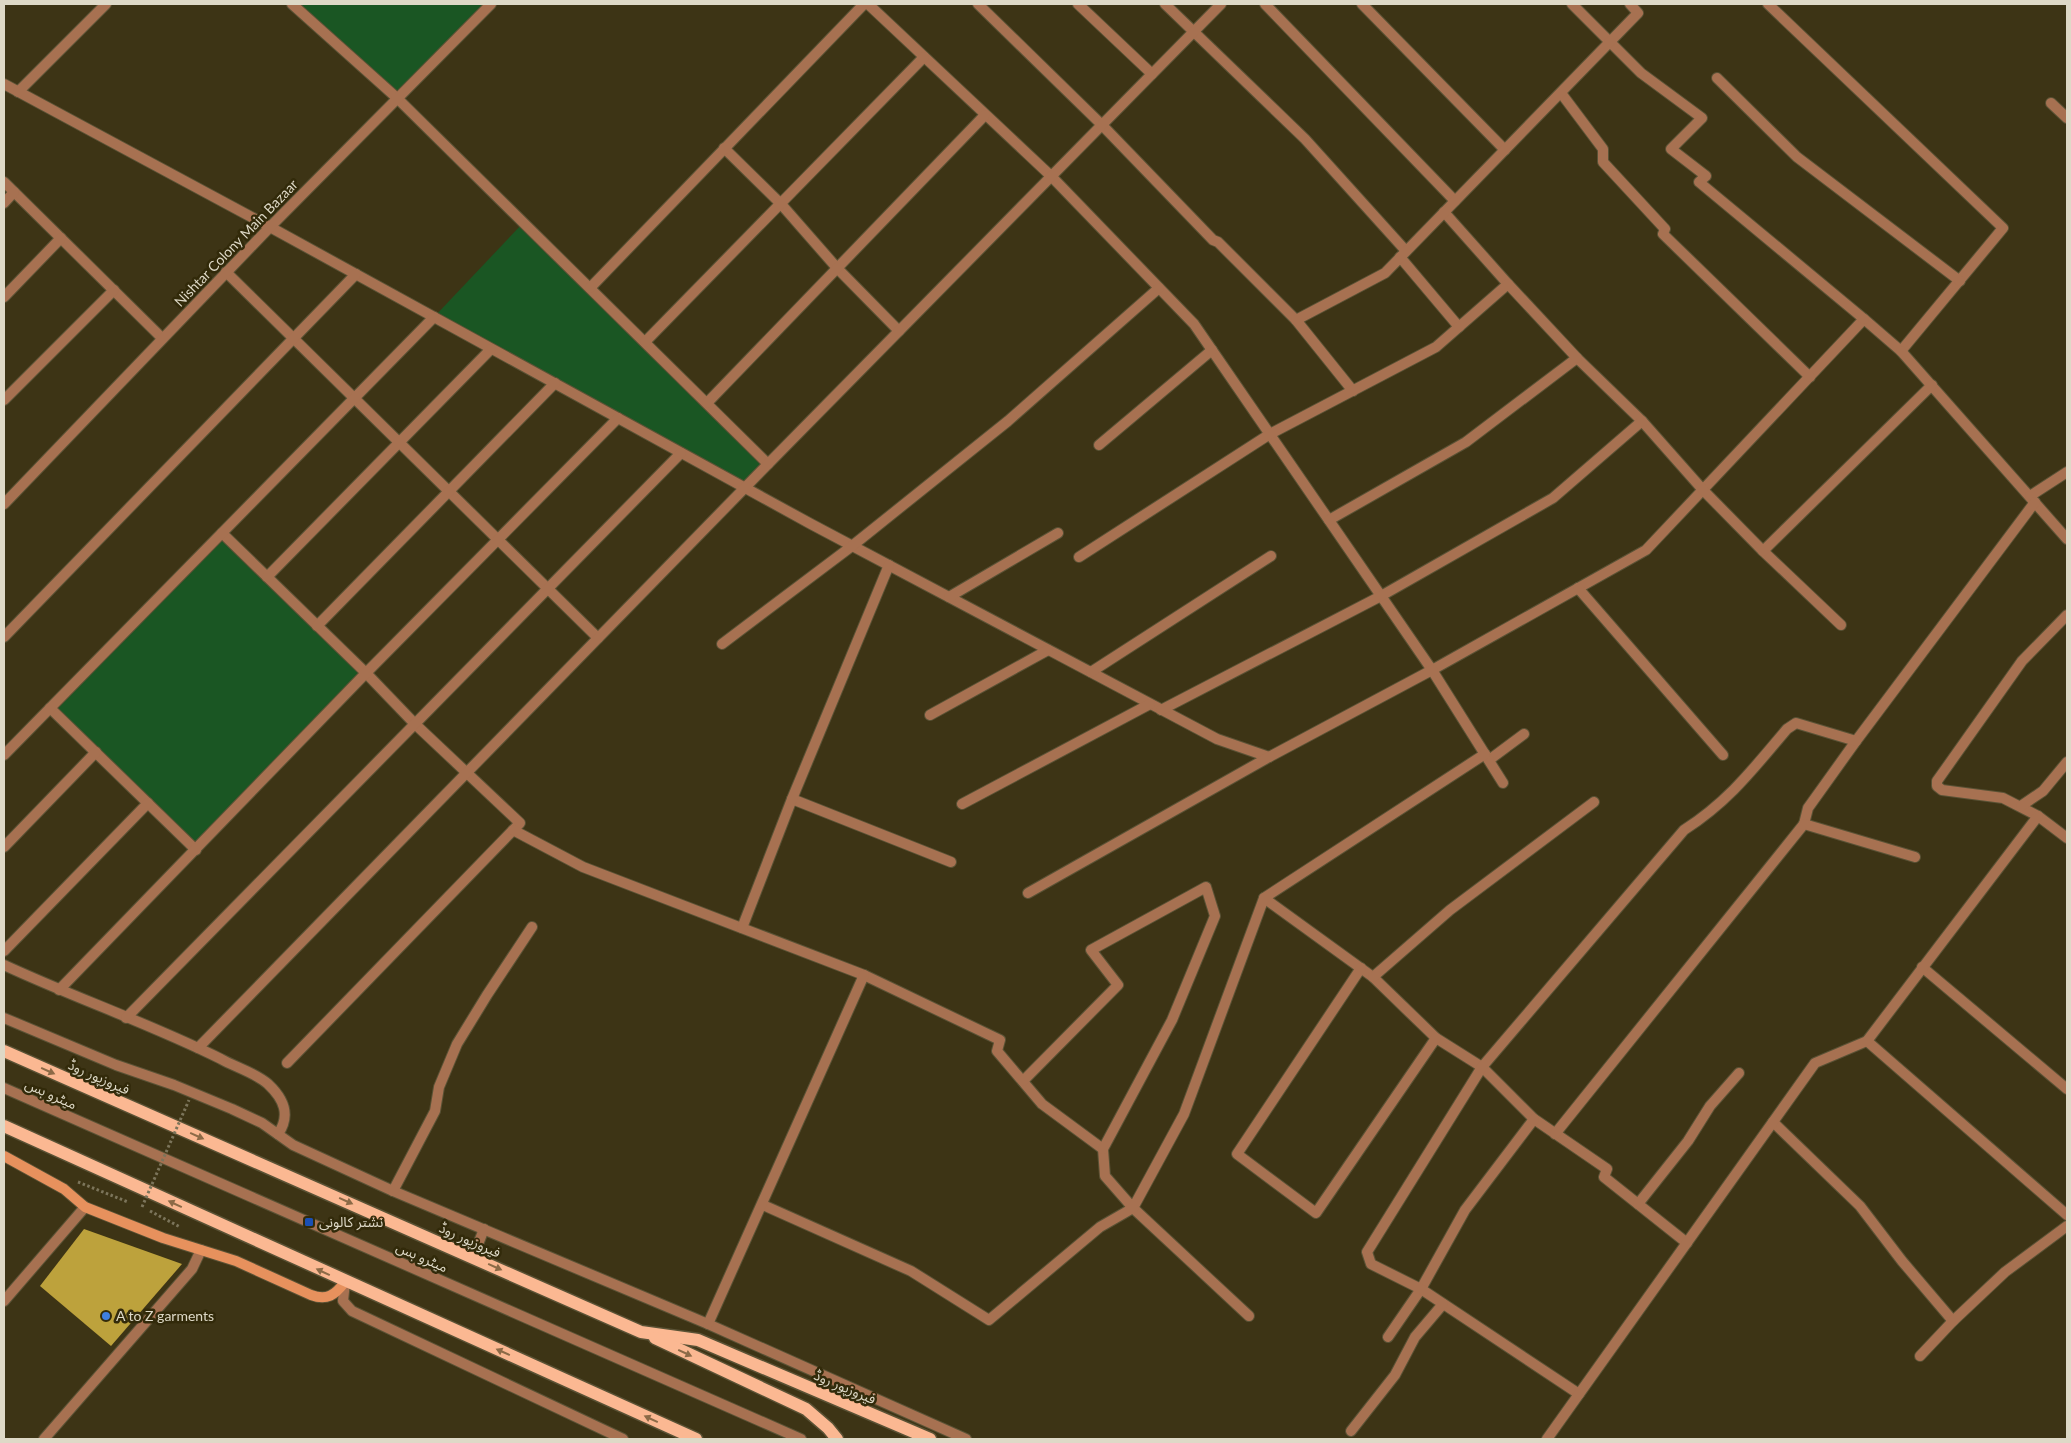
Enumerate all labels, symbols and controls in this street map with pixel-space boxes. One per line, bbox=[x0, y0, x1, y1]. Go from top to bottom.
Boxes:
street label: Nishtar Colony Main Bazaar bbox=[170, 175, 301, 310]
street label: فیروزپور روڈ bbox=[65, 1055, 133, 1100]
one-way arrow bbox=[41, 1067, 55, 1075]
street label: میٹرو بس bbox=[22, 1075, 80, 1113]
one-way arrow bbox=[190, 1132, 204, 1140]
one-way arrow bbox=[339, 1197, 353, 1205]
one-way arrow bbox=[168, 1200, 182, 1208]
place label: نشتر کالونی bbox=[319, 1213, 383, 1231]
marker: نشتر کالونی bbox=[303, 1216, 315, 1228]
street label: فیروزپور روڈ bbox=[436, 1218, 504, 1263]
street label: میٹرو بس bbox=[393, 1238, 451, 1276]
one-way arrow bbox=[488, 1263, 502, 1271]
one-way arrow bbox=[316, 1267, 330, 1275]
place label: A to Z garments bbox=[116, 1307, 214, 1324]
marker: A to Z garments bbox=[100, 1310, 112, 1322]
one-way arrow bbox=[496, 1347, 510, 1355]
one-way arrow bbox=[678, 1349, 692, 1357]
street label: فیروزپور روڈ bbox=[811, 1366, 879, 1409]
one-way arrow bbox=[644, 1415, 658, 1423]

